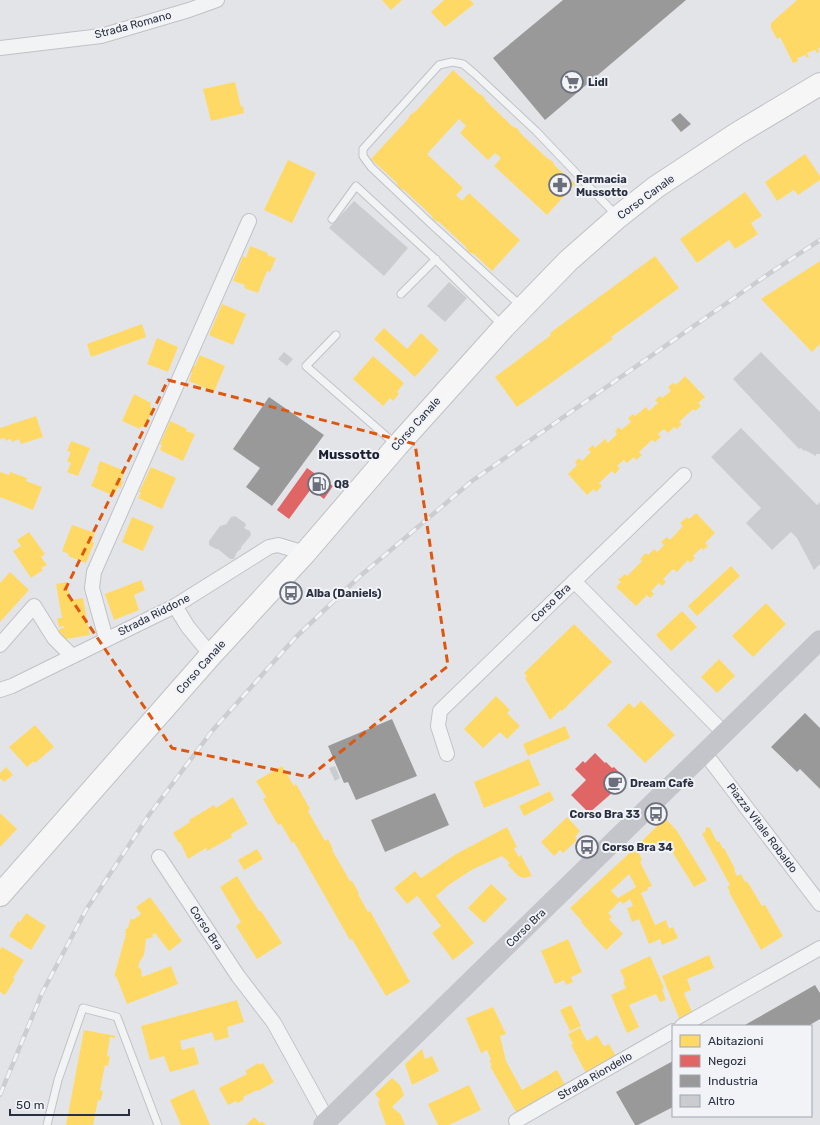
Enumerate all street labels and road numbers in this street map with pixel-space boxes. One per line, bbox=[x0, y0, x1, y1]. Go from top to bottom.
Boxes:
street label: Strada Romano bbox=[93, 9, 173, 41]
street label: Corso Canale bbox=[615, 172, 677, 222]
street label: Corso Canale bbox=[389, 395, 443, 453]
street label: Corso Bra bbox=[529, 581, 573, 625]
street label: Strada Riddone bbox=[116, 591, 192, 639]
street label: Corso Canale bbox=[174, 638, 228, 696]
street label: Piazza Vitale Robaldo bbox=[724, 781, 800, 875]
street label: Corso Bra bbox=[187, 904, 225, 952]
street label: Corso Bra bbox=[504, 906, 548, 950]
street label: Strada Riondello bbox=[555, 1049, 635, 1103]

